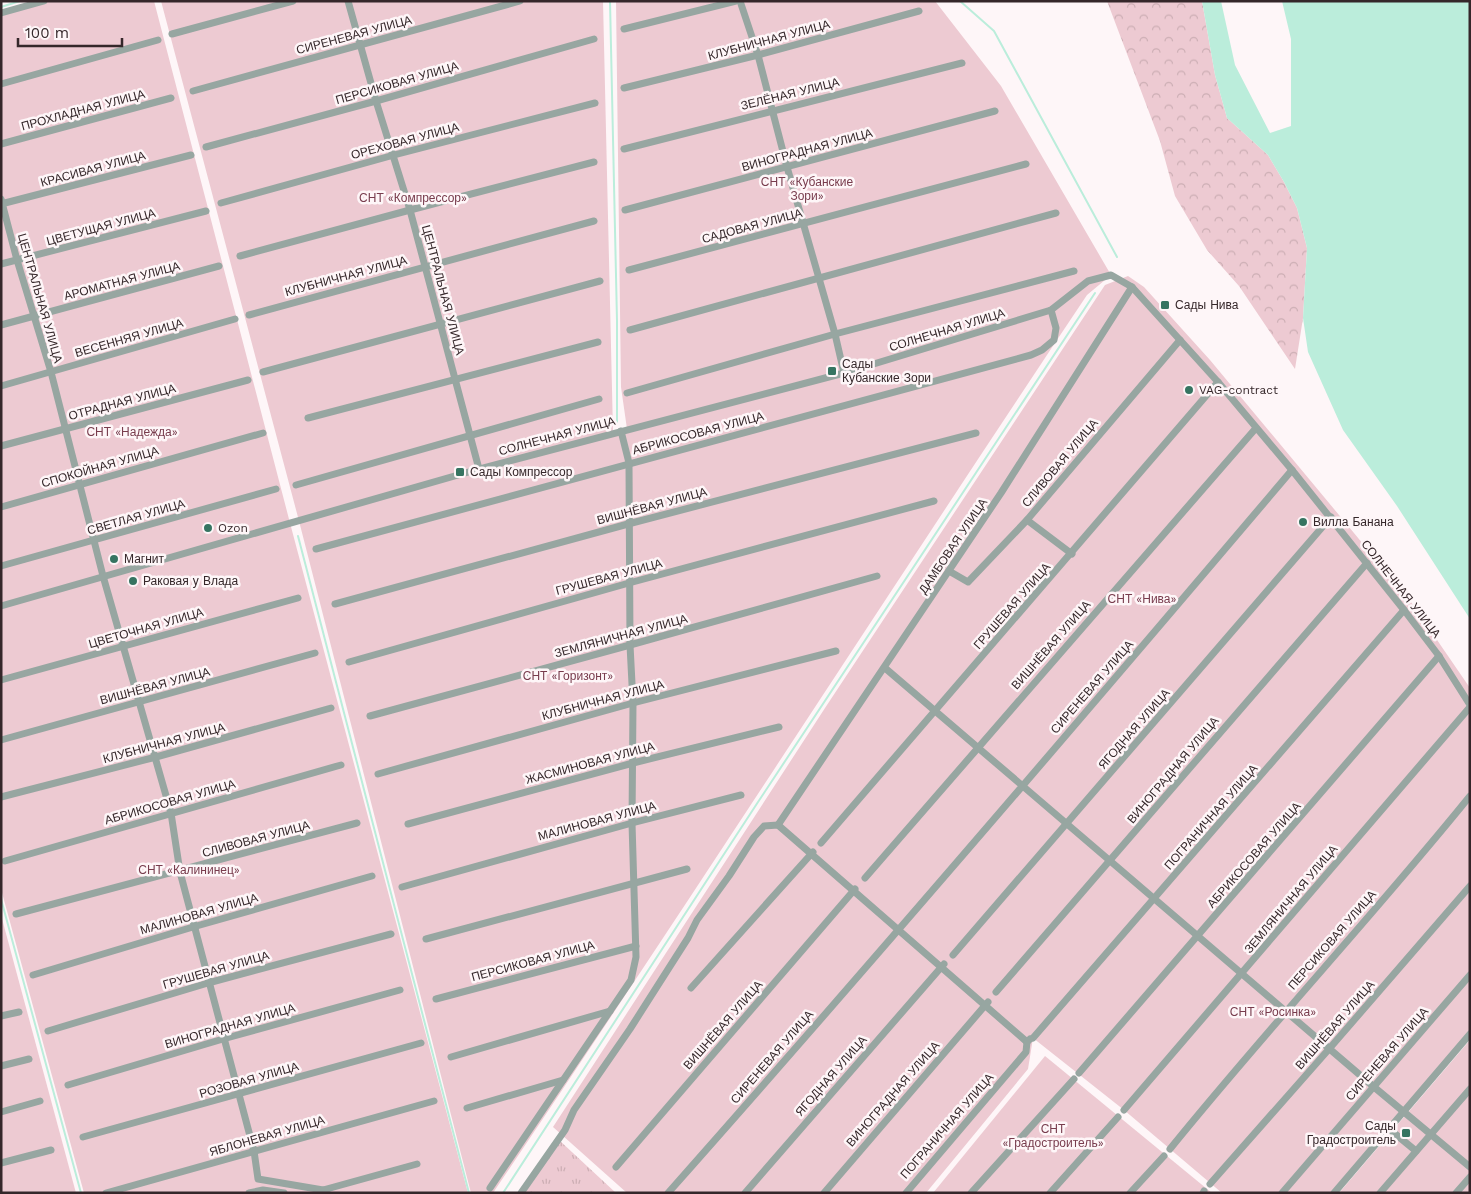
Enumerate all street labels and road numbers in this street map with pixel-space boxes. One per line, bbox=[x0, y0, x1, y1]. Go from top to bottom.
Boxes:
street label: СИРЕНЕВАЯ УЛИЦА bbox=[295, 13, 413, 57]
street label: КЛУБНИЧНАЯ УЛИЦА bbox=[706, 17, 832, 63]
street label: ПЕРСИКОВАЯ УЛИЦА bbox=[334, 59, 460, 107]
street label: ЗЕЛЁНАЯ УЛИЦА bbox=[739, 75, 841, 113]
street label: ПРОХЛАДНАЯ УЛИЦА bbox=[20, 87, 146, 133]
street label: ОРЕХОВАЯ УЛИЦА bbox=[349, 120, 461, 162]
street label: ВИНОГРАДНАЯ УЛИЦА bbox=[740, 126, 874, 174]
street label: КРАСИВАЯ УЛИЦА bbox=[39, 148, 147, 190]
street label: ЦВЕТУЩАЯ УЛИЦА bbox=[45, 206, 157, 248]
street label: САДОВАЯ УЛИЦА bbox=[700, 206, 804, 246]
street label: ЦЕНТРАЛЬНАЯ УЛИЦА bbox=[419, 223, 467, 357]
street label: ЦЕНТРАЛЬНАЯ УЛИЦА bbox=[15, 232, 65, 364]
street label: КЛУБНИЧНАЯ УЛИЦА bbox=[283, 253, 409, 299]
street label: АРОМАТНАЯ УЛИЦА bbox=[62, 259, 182, 303]
street label: СОЛНЕЧНАЯ УЛИЦА bbox=[887, 306, 1007, 354]
street label: ВЕСЕННЯЯ УЛИЦА bbox=[73, 316, 185, 360]
street label: ОТРАДНАЯ УЛИЦА bbox=[67, 381, 177, 423]
street label: АБРИКОСОВАЯ УЛИЦА bbox=[631, 409, 765, 457]
street label: СОЛНЕЧНАЯ УЛИЦА bbox=[497, 414, 617, 458]
street label: СЛИВОВАЯ УЛИЦА bbox=[1019, 416, 1101, 510]
street label: СПОКОЙНАЯ УЛИЦА bbox=[39, 443, 160, 490]
street label: ВИШНЁВАЯ УЛИЦА bbox=[595, 485, 709, 527]
street label: СВЕТЛАЯ УЛИЦА bbox=[86, 496, 186, 538]
street label: ДАМБОВАЯ УЛИЦА bbox=[916, 496, 990, 596]
street label: СОЛНЕЧНАЯ УЛИЦА bbox=[1358, 537, 1444, 641]
street label: ГРУШЕВАЯ УЛИЦА bbox=[554, 556, 664, 598]
street label: ГРУШЕВАЯ УЛИЦА bbox=[971, 560, 1053, 652]
street label: ВИШНЁВАЯ УЛИЦА bbox=[1009, 598, 1093, 692]
street label: ЦВЕТОЧНАЯ УЛИЦА bbox=[87, 605, 205, 651]
street label: ЗЕМЛЯНИЧНАЯ УЛИЦА bbox=[553, 611, 689, 661]
street label: СИРЕНЕВАЯ УЛИЦА bbox=[1048, 638, 1136, 736]
street label: ВИШНЁВАЯ УЛИЦА bbox=[98, 665, 212, 707]
street label: КЛУБНИЧНАЯ УЛИЦА bbox=[540, 677, 666, 723]
street label: ЯГОДНАЯ УЛИЦА bbox=[1095, 686, 1173, 772]
street label: ВИНОГРАДНАЯ УЛИЦА bbox=[1124, 714, 1222, 826]
street label: КЛУБНИЧНАЯ УЛИЦА bbox=[101, 720, 227, 766]
street label: ЖАСМИНОВАЯ УЛИЦА bbox=[524, 739, 656, 787]
street label: ПОГРАНИЧНАЯ УЛИЦА bbox=[1161, 761, 1261, 873]
street label: АБРИКОСОВАЯ УЛИЦА bbox=[103, 777, 237, 827]
street label: МАЛИНОВАЯ УЛИЦА bbox=[536, 798, 658, 844]
street label: АБРИКОСОВАЯ УЛИЦА bbox=[1204, 799, 1304, 911]
street label: СЛИВОВАЯ УЛИЦА bbox=[201, 818, 311, 860]
street label: ЗЕМЛЯНИЧНАЯ УЛИЦА bbox=[1242, 842, 1340, 956]
street label: ПЕРСИКОВАЯ УЛИЦА bbox=[1285, 888, 1379, 992]
street label: МАЛИНОВАЯ УЛИЦА bbox=[139, 890, 259, 938]
street label: ПЕРСИКОВАЯ УЛИЦА bbox=[470, 938, 596, 984]
street label: ГРУШЕВАЯ УЛИЦА bbox=[161, 948, 271, 992]
street label: ВИШНЁВАЯ УЛИЦА bbox=[681, 978, 765, 1072]
street label: ВИШНЁВАЯ УЛИЦА bbox=[1293, 978, 1377, 1072]
street label: ВИНОГРАДНАЯ УЛИЦА bbox=[163, 1001, 297, 1051]
street label: СИРЕНЕВАЯ УЛИЦА bbox=[1343, 1005, 1431, 1103]
street label: СИРЕНЕВАЯ УЛИЦА bbox=[728, 1008, 816, 1106]
street label: ЯГОДНАЯ УЛИЦА bbox=[792, 1033, 870, 1119]
street label: ВИНОГРАДНАЯ УЛИЦА bbox=[843, 1039, 943, 1149]
street label: РОЗОВАЯ УЛИЦА bbox=[198, 1059, 300, 1101]
street label: ПОГРАНИЧНАЯ УЛИЦА bbox=[897, 1070, 997, 1182]
street label: ЯБЛОНЕВАЯ УЛИЦА bbox=[208, 1113, 326, 1159]

